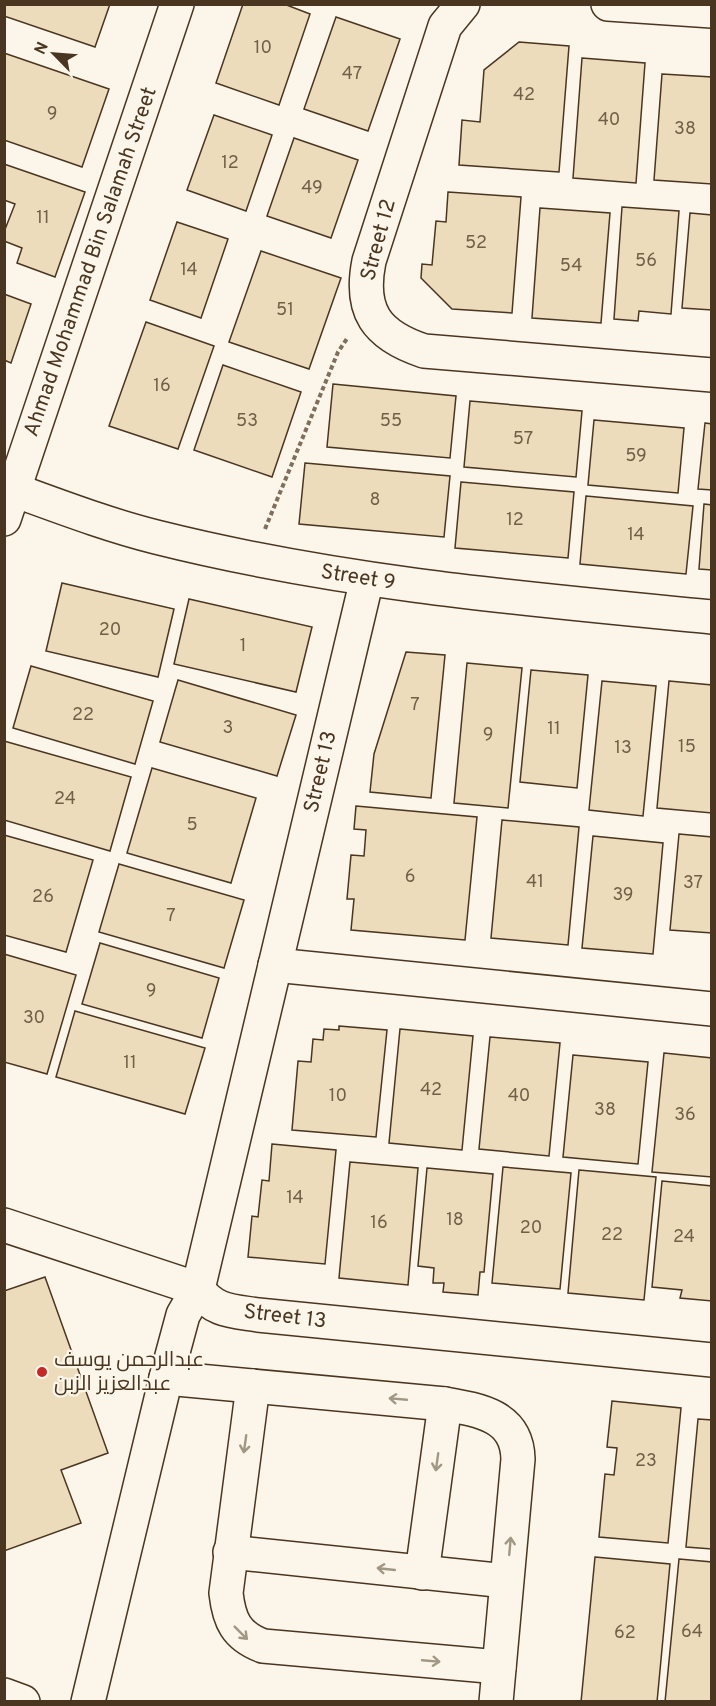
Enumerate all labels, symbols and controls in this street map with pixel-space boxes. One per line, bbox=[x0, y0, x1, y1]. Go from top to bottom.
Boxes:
north arrow bbox=[24, 24, 84, 84]
house number: 10 bbox=[254, 37, 272, 60]
text: N bbox=[31, 39, 54, 58]
house number: 47 bbox=[342, 63, 362, 86]
street label: Ahmad Mohammad Bin Salamah Street bbox=[18, 84, 164, 440]
house number: 42 bbox=[513, 84, 535, 107]
house number: 9 bbox=[47, 103, 57, 126]
house number: 40 bbox=[598, 109, 620, 132]
house number: 38 bbox=[674, 118, 696, 141]
house number: 12 bbox=[221, 152, 239, 175]
house number: 49 bbox=[301, 177, 323, 200]
street label: Street 12 bbox=[355, 196, 403, 284]
house number: 11 bbox=[36, 207, 50, 230]
house number: 52 bbox=[465, 232, 487, 255]
house number: 56 bbox=[635, 250, 657, 273]
house number: 54 bbox=[560, 255, 582, 278]
house number: 14 bbox=[180, 259, 198, 282]
house number: 51 bbox=[276, 299, 294, 322]
house number: 16 bbox=[153, 375, 171, 398]
house number: 53 bbox=[236, 410, 258, 433]
house number: 55 bbox=[380, 410, 402, 433]
house number: 57 bbox=[513, 428, 533, 451]
house number: 59 bbox=[625, 445, 647, 468]
house number: 8 bbox=[370, 489, 381, 512]
house number: 12 bbox=[506, 509, 524, 532]
house number: 14 bbox=[627, 524, 645, 547]
street label: Street 9 bbox=[319, 559, 397, 597]
house number: 20 bbox=[99, 619, 121, 642]
house number: 1 bbox=[240, 635, 246, 658]
house number: 7 bbox=[410, 694, 420, 717]
house number: 22 bbox=[72, 704, 94, 727]
house number: 3 bbox=[223, 717, 233, 740]
house number: 11 bbox=[547, 718, 561, 741]
house number: 9 bbox=[483, 724, 493, 747]
street label: Street 13 bbox=[298, 728, 344, 816]
house number: 15 bbox=[678, 736, 696, 759]
house number: 13 bbox=[614, 737, 632, 760]
house number: 24 bbox=[54, 788, 76, 811]
house number: 5 bbox=[186, 814, 198, 837]
house number: 6 bbox=[405, 866, 415, 889]
house number: 41 bbox=[526, 871, 544, 894]
house number: 37 bbox=[683, 872, 703, 895]
house number: 39 bbox=[612, 884, 634, 907]
house number: 26 bbox=[32, 886, 54, 909]
house number: 7 bbox=[166, 905, 176, 928]
house number: 9 bbox=[146, 980, 156, 1003]
house number: 30 bbox=[23, 1007, 45, 1030]
house number: 11 bbox=[123, 1052, 137, 1075]
house number: 42 bbox=[420, 1079, 442, 1102]
house number: 10 bbox=[329, 1085, 347, 1108]
house number: 40 bbox=[508, 1085, 530, 1108]
house number: 38 bbox=[594, 1099, 616, 1122]
house number: 36 bbox=[674, 1104, 696, 1127]
house number: 14 bbox=[286, 1187, 304, 1210]
house number: 18 bbox=[446, 1209, 464, 1232]
house number: 16 bbox=[370, 1212, 388, 1235]
house number: 20 bbox=[520, 1217, 542, 1240]
house number: 22 bbox=[601, 1224, 623, 1247]
house number: 24 bbox=[673, 1226, 695, 1249]
street label: Street 13 bbox=[242, 1299, 328, 1335]
place label: عبدالرحمن يوسف عبدالعزيز الزبن bbox=[54, 1347, 204, 1398]
marker: عبدالرحمن يوسف عبدالعزيز الزبن bbox=[35, 1365, 49, 1379]
one-way arrow bbox=[389, 1393, 409, 1404]
one-way arrow bbox=[240, 1434, 251, 1453]
house number: 23 bbox=[635, 1450, 657, 1473]
one-way arrow bbox=[431, 1451, 442, 1471]
one-way arrow bbox=[505, 1537, 516, 1557]
one-way arrow bbox=[376, 1563, 396, 1574]
house number: 64 bbox=[681, 1621, 703, 1644]
house number: 62 bbox=[614, 1622, 636, 1645]
one-way arrow bbox=[234, 1626, 249, 1640]
one-way arrow bbox=[421, 1656, 441, 1667]

